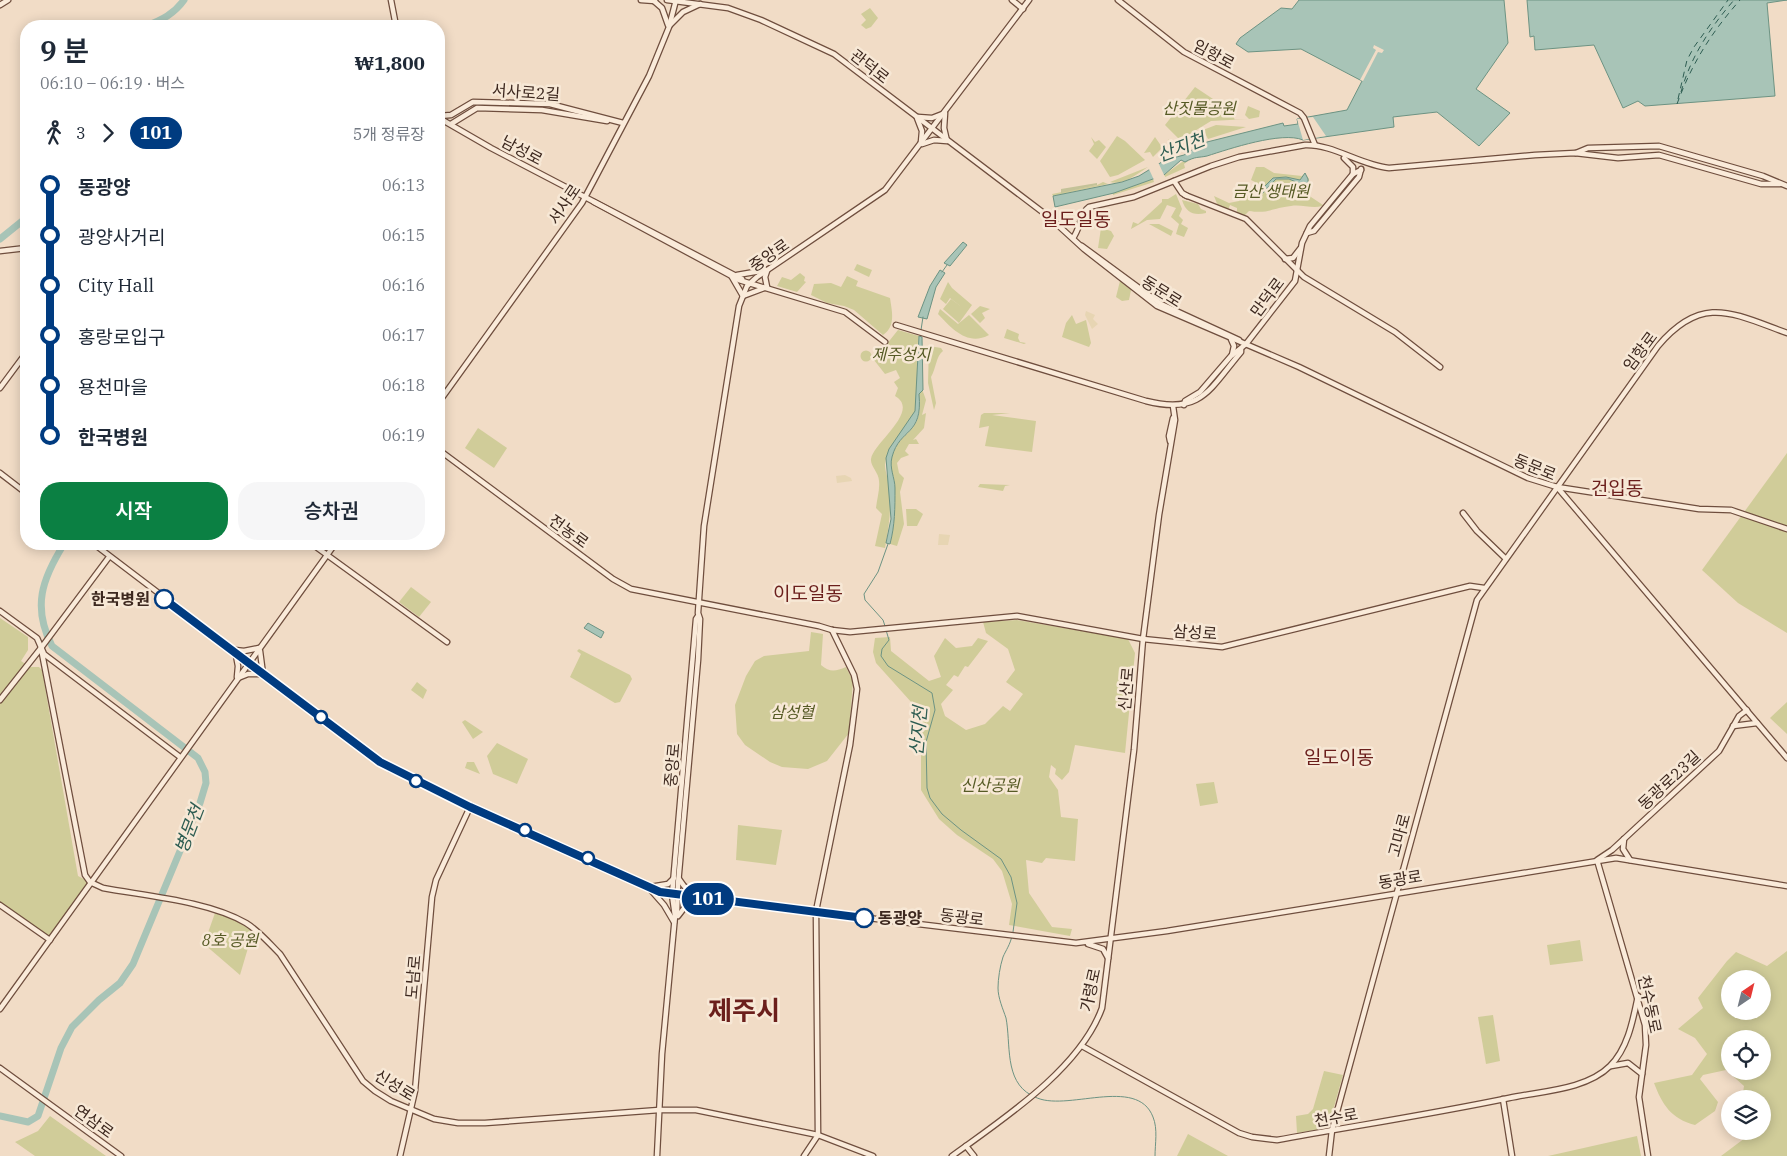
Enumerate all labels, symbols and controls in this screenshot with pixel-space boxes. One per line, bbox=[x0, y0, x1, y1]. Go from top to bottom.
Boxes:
text: 9 분 bbox=[40, 32, 89, 69]
street label: 임항로 bbox=[1190, 35, 1238, 73]
street label: 관덕로 bbox=[846, 45, 894, 88]
text: ₩1,800 bbox=[355, 51, 425, 75]
text: 06:10 – 06:19 · 버스 bbox=[40, 73, 185, 93]
street label: 서사로2길 bbox=[491, 80, 561, 104]
park label: 산짓물공원 bbox=[1162, 98, 1237, 118]
icon: walk bbox=[40, 119, 68, 147]
icon: forward bbox=[94, 119, 122, 147]
text: 101 bbox=[140, 121, 172, 144]
text: 3 bbox=[76, 123, 86, 143]
text: 5개 정류장 bbox=[353, 124, 425, 144]
water label: 산지천 bbox=[1154, 126, 1211, 167]
street label: 남성로 bbox=[498, 131, 546, 169]
text: 동광양 bbox=[78, 175, 130, 199]
text: 06:13 bbox=[382, 175, 425, 195]
street label: 서사로 bbox=[543, 180, 585, 228]
park label: 금산 생태원 bbox=[1233, 181, 1311, 201]
district label: 일도일동 bbox=[1041, 207, 1111, 231]
text: 광양사거리 bbox=[78, 225, 165, 249]
text: 06:15 bbox=[382, 225, 425, 245]
street label: 중앙로 bbox=[745, 234, 793, 276]
street label: 동문로 bbox=[1138, 271, 1186, 311]
text: City Hall bbox=[78, 273, 154, 297]
street label: 만덕로 bbox=[1246, 273, 1288, 321]
text: 06:16 bbox=[382, 275, 425, 295]
text: 홍랑로입구 bbox=[78, 325, 165, 349]
text: 06:17 bbox=[382, 325, 425, 345]
street label: 임항로 bbox=[1619, 327, 1661, 375]
park label: 제주성지 bbox=[872, 344, 932, 364]
text: 용천마을 bbox=[78, 375, 148, 399]
text: 06:18 bbox=[382, 375, 425, 395]
text: 한국병원 bbox=[78, 425, 148, 449]
text: 06:19 bbox=[382, 425, 425, 445]
street label: 동문로 bbox=[1511, 449, 1559, 485]
district label: 건입동 bbox=[1591, 476, 1643, 500]
button: 시작 bbox=[40, 482, 228, 540]
button: 승차권 bbox=[238, 482, 425, 540]
street label: 전농로 bbox=[545, 510, 593, 552]
district label: 이도일동 bbox=[773, 581, 843, 605]
place label: 한국병원 bbox=[91, 589, 150, 609]
marker: 한국병원 bbox=[154, 589, 174, 609]
street label: 삼성로 bbox=[1172, 620, 1218, 644]
street label: 신산로 bbox=[1114, 666, 1138, 712]
park label: 삼성혈 bbox=[770, 702, 815, 722]
water label: 산지천 bbox=[904, 703, 932, 757]
unlabelled marker bbox=[314, 710, 328, 724]
street label: 중앙로 bbox=[660, 742, 684, 788]
district label: 일도이동 bbox=[1304, 745, 1374, 769]
street label: 동광로23길 bbox=[1634, 746, 1704, 814]
unlabelled marker bbox=[409, 774, 423, 788]
park label: 신산공원 bbox=[961, 775, 1021, 795]
water label: 병문천 bbox=[169, 799, 210, 856]
street label: 고마로 bbox=[1384, 811, 1414, 859]
unlabelled marker bbox=[518, 823, 532, 837]
unlabelled marker bbox=[581, 851, 595, 865]
street label: 동광로 bbox=[1377, 866, 1424, 892]
line badge: 101 bbox=[679, 883, 737, 915]
text: 101 bbox=[692, 887, 724, 910]
street label: 동광로 bbox=[939, 904, 985, 930]
marker: 동광양 bbox=[854, 908, 874, 928]
place label: 동광양 bbox=[878, 908, 922, 928]
park label: 8호 공원 bbox=[202, 930, 259, 950]
street label: 도남로 bbox=[401, 954, 425, 1000]
street label: 가령로 bbox=[1076, 966, 1104, 1014]
north arrow bbox=[1721, 970, 1771, 1020]
map controls bbox=[1721, 970, 1771, 1140]
street label: 천수동로 bbox=[1634, 973, 1666, 1035]
district label: 제주시 bbox=[708, 993, 780, 1027]
button: locate bbox=[1721, 1030, 1771, 1080]
street label: 신성로 bbox=[371, 1065, 419, 1105]
button: layers bbox=[1721, 1090, 1771, 1140]
street label: 연삼로 bbox=[70, 1100, 118, 1142]
street label: 천수로 bbox=[1313, 1103, 1360, 1131]

